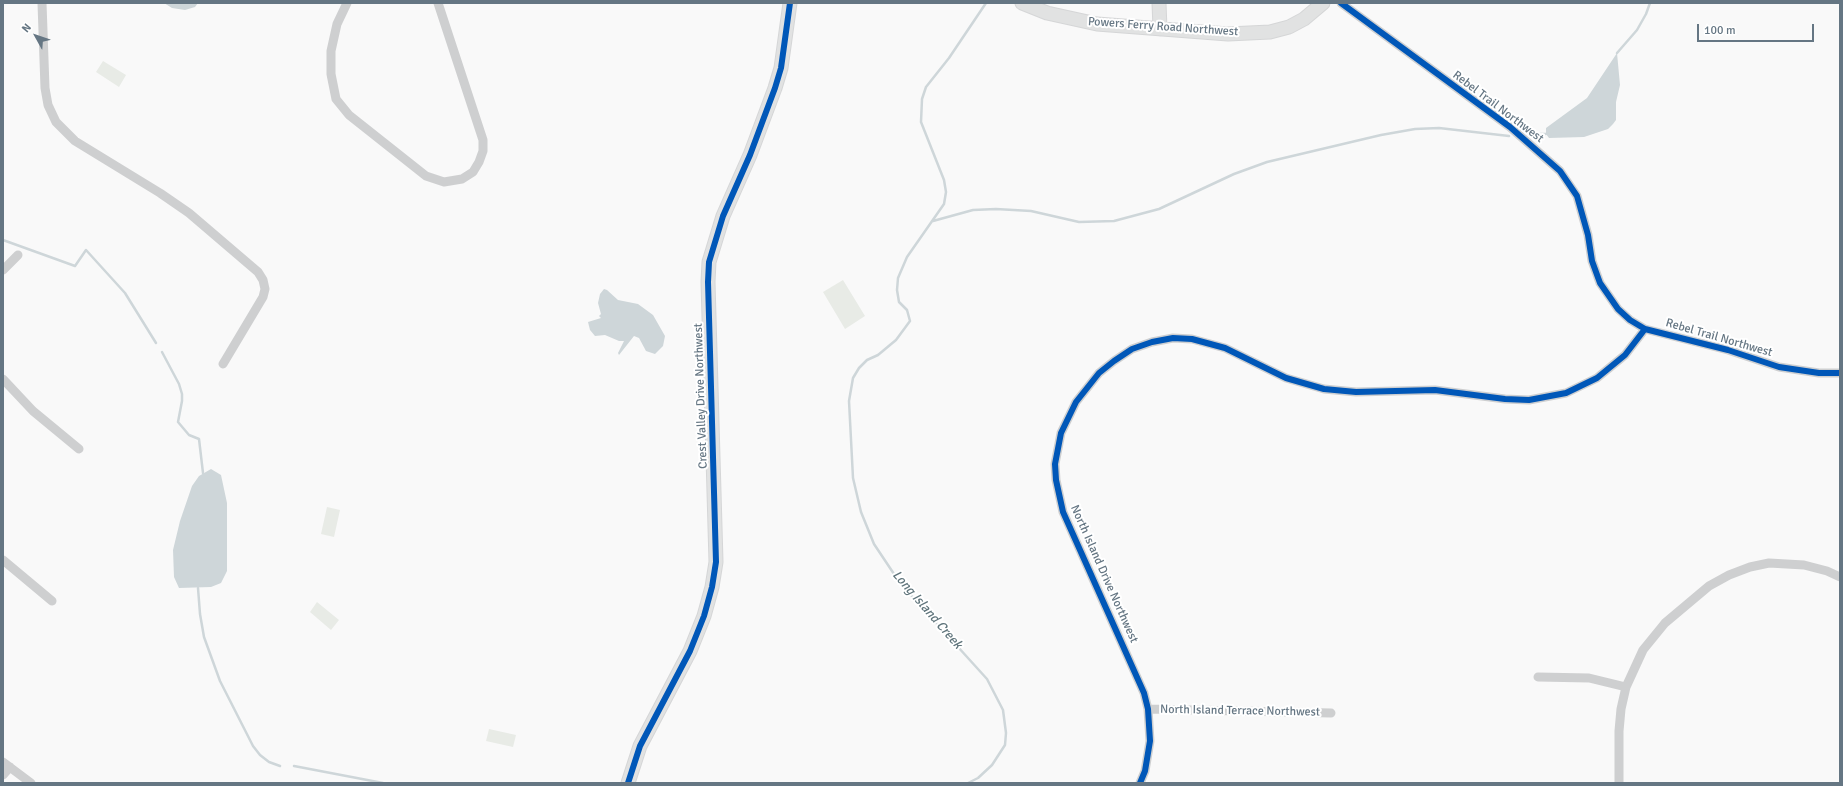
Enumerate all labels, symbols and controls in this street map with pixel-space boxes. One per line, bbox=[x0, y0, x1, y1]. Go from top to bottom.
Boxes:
street label: Powers Ferry Road Northwest bbox=[1087, 15, 1239, 39]
north arrow bbox=[16, 16, 56, 56]
scale bar bbox=[1699, 16, 1816, 42]
text: N bbox=[19, 21, 34, 35]
text: 100 m bbox=[1704, 23, 1736, 38]
street label: Rebel Trail Northwest bbox=[1450, 68, 1546, 146]
street label: Rebel Trail Northwest bbox=[1664, 316, 1774, 360]
street label: Crest Valley Drive Northwest bbox=[691, 323, 711, 469]
street label: North Island Drive Northwest bbox=[1067, 503, 1141, 645]
water label: Long Island Creek bbox=[889, 568, 965, 652]
street label: North Island Terrace Northwest bbox=[1160, 702, 1320, 720]

